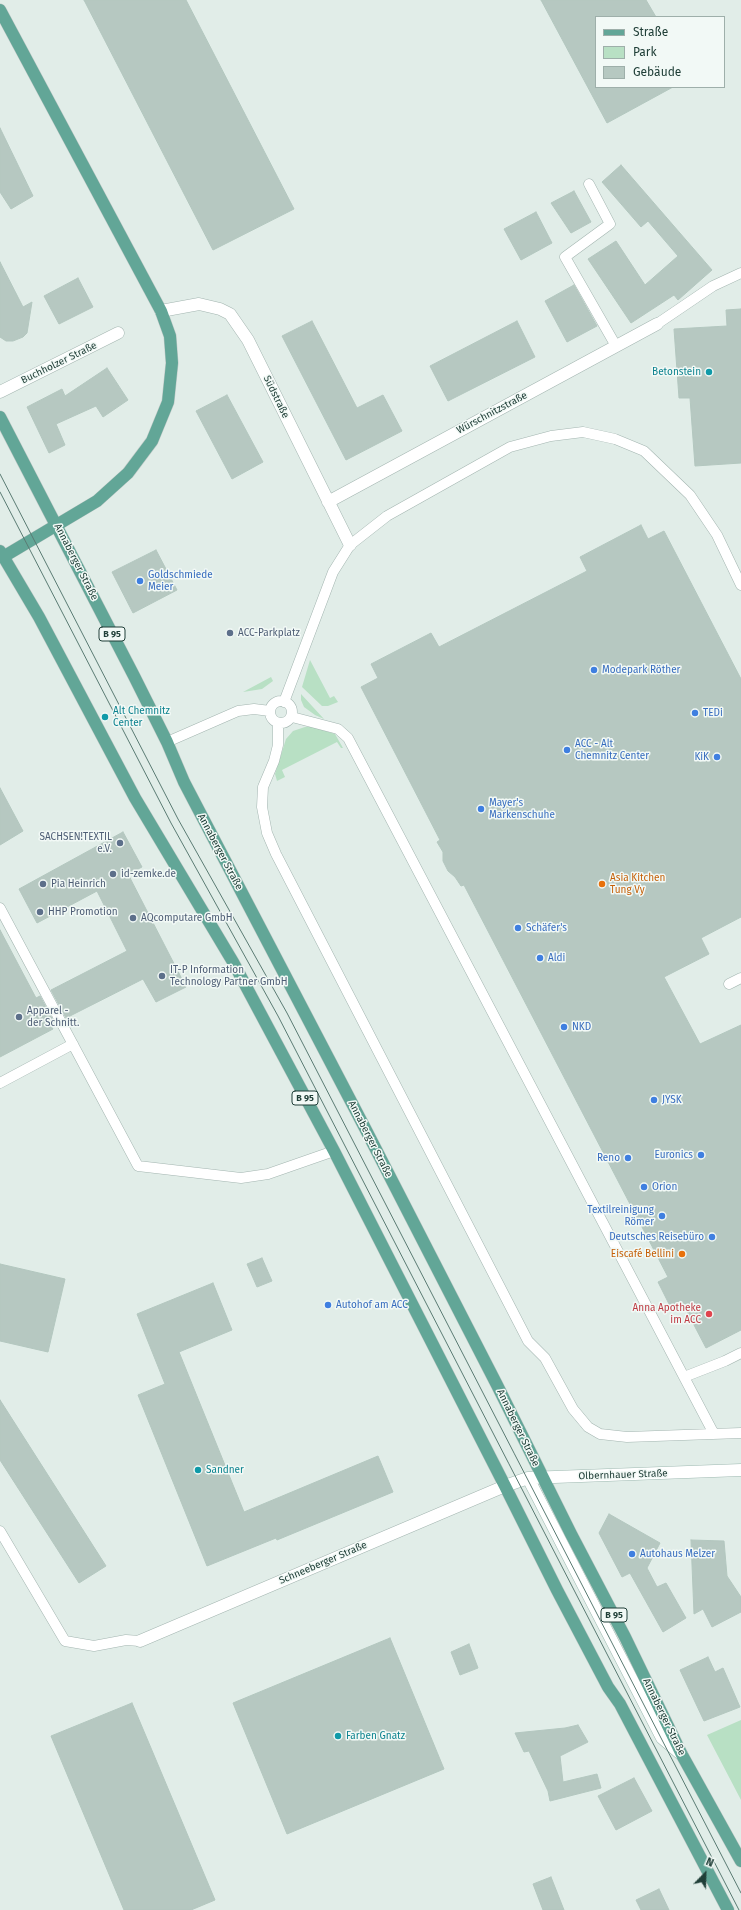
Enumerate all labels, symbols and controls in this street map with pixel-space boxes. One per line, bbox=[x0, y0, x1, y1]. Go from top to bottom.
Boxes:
legend bbox=[595, 16, 725, 88]
text: Straße bbox=[633, 25, 668, 39]
text: Park bbox=[633, 45, 657, 59]
text: Gebäude bbox=[633, 65, 681, 79]
street label: Buchholzer Straße bbox=[19, 339, 99, 387]
place label: Betonstein bbox=[652, 366, 701, 378]
marker: Betonstein bbox=[704, 367, 714, 377]
street label: Südstraße bbox=[261, 374, 291, 420]
street label: Würschnitzstraße bbox=[455, 389, 529, 437]
street label: Annaberger Straße bbox=[52, 522, 100, 602]
place label: Goldschmiede Meier bbox=[148, 569, 213, 592]
marker: Goldschmiede Meier bbox=[135, 576, 145, 586]
road number: B 95 bbox=[99, 627, 125, 641]
place label: ACC-Parkplatz bbox=[238, 627, 300, 639]
marker: ACC-Parkplatz bbox=[225, 628, 235, 638]
place label: Modepark Röther bbox=[602, 664, 680, 676]
marker: Modepark Röther bbox=[589, 665, 599, 675]
place label: Alt Chemnitz Center bbox=[113, 705, 170, 728]
place label: TEDi bbox=[703, 707, 723, 719]
marker: TEDi bbox=[690, 708, 700, 718]
marker: Alt Chemnitz Center bbox=[100, 712, 110, 722]
place label: ACC - Alt Chemnitz Center bbox=[575, 738, 649, 762]
marker: ACC - Alt Chemnitz Center bbox=[562, 745, 572, 755]
place label: KiK bbox=[694, 751, 709, 763]
marker: KiK bbox=[712, 752, 722, 762]
place label: Mayer's Markenschuhe bbox=[489, 797, 555, 820]
marker: Mayer's Markenschuhe bbox=[476, 804, 486, 814]
street label: Annaberger Straße bbox=[195, 812, 245, 892]
place label: SACHSEN!TEXTIL e.V. bbox=[40, 831, 112, 854]
marker: SACHSEN!TEXTIL e.V. bbox=[115, 838, 125, 848]
place label: id-zemke.de bbox=[121, 868, 176, 880]
marker: id-zemke.de bbox=[108, 869, 118, 879]
place label: Asia Kitchen Tung Vy bbox=[610, 872, 665, 896]
place label: Pia Heinrich bbox=[51, 878, 106, 890]
marker: Pia Heinrich bbox=[38, 879, 48, 889]
marker: Asia Kitchen Tung Vy bbox=[597, 879, 607, 889]
place label: HHP Promotion bbox=[48, 906, 118, 918]
marker: HHP Promotion bbox=[35, 907, 45, 917]
place label: AQcomputare GmbH bbox=[141, 912, 233, 924]
marker: AQcomputare GmbH bbox=[128, 913, 138, 923]
place label: Schäfer's bbox=[526, 922, 567, 934]
marker: Schäfer's bbox=[513, 923, 523, 933]
place label: Aldi bbox=[548, 952, 565, 964]
marker: Aldi bbox=[535, 953, 545, 963]
place label: IT-P Information Technology Partner GmbH bbox=[170, 964, 288, 988]
marker: IT-P Information Technology Partner GmbH bbox=[157, 971, 167, 981]
place label: Apparel - der Schnitt. bbox=[27, 1005, 79, 1028]
marker: Apparel - der Schnitt. bbox=[14, 1012, 24, 1022]
place label: NKD bbox=[572, 1021, 591, 1033]
marker: NKD bbox=[559, 1022, 569, 1032]
road number: B 95 bbox=[292, 1091, 318, 1105]
place label: JYSK bbox=[662, 1094, 682, 1106]
marker: JYSK bbox=[649, 1095, 659, 1105]
street label: Annaberger Straße bbox=[346, 1099, 394, 1179]
place label: Euronics bbox=[654, 1149, 693, 1161]
marker: Euronics bbox=[696, 1150, 706, 1160]
place label: Reno bbox=[597, 1152, 620, 1164]
marker: Reno bbox=[623, 1153, 633, 1163]
place label: Orion bbox=[652, 1181, 677, 1193]
marker: Orion bbox=[639, 1182, 649, 1192]
place label: Textilreinigung Römer bbox=[587, 1204, 654, 1228]
marker: Textilreinigung Römer bbox=[657, 1211, 667, 1221]
place label: Deutsches Reisebüro bbox=[609, 1231, 704, 1243]
marker: Deutsches Reisebüro bbox=[707, 1232, 717, 1242]
place label: Eiscafé Bellini bbox=[611, 1248, 674, 1260]
marker: Eiscafé Bellini bbox=[677, 1249, 687, 1259]
place label: Autohof am ACC bbox=[336, 1299, 408, 1311]
marker: Autohof am ACC bbox=[323, 1300, 333, 1310]
place label: Anna Apotheke im ACC bbox=[633, 1302, 701, 1326]
marker: Anna Apotheke im ACC bbox=[704, 1309, 714, 1319]
street label: Annaberger Straße bbox=[494, 1387, 542, 1469]
place label: Sandner bbox=[206, 1464, 244, 1476]
marker: Sandner bbox=[193, 1465, 203, 1475]
street label: Olbernhauer Straße bbox=[578, 1467, 668, 1483]
street label: Schneeberger Straße bbox=[277, 1539, 369, 1587]
place label: Autohaus Melzer bbox=[640, 1548, 715, 1560]
marker: Autohaus Melzer bbox=[627, 1549, 637, 1559]
road number: B 95 bbox=[601, 1608, 627, 1622]
street label: Annaberger Straße bbox=[640, 1676, 688, 1758]
place label: Farben Gnatz bbox=[346, 1730, 405, 1742]
marker: Farben Gnatz bbox=[333, 1731, 343, 1741]
north arrow bbox=[685, 1854, 725, 1894]
text: N bbox=[704, 1855, 716, 1870]

